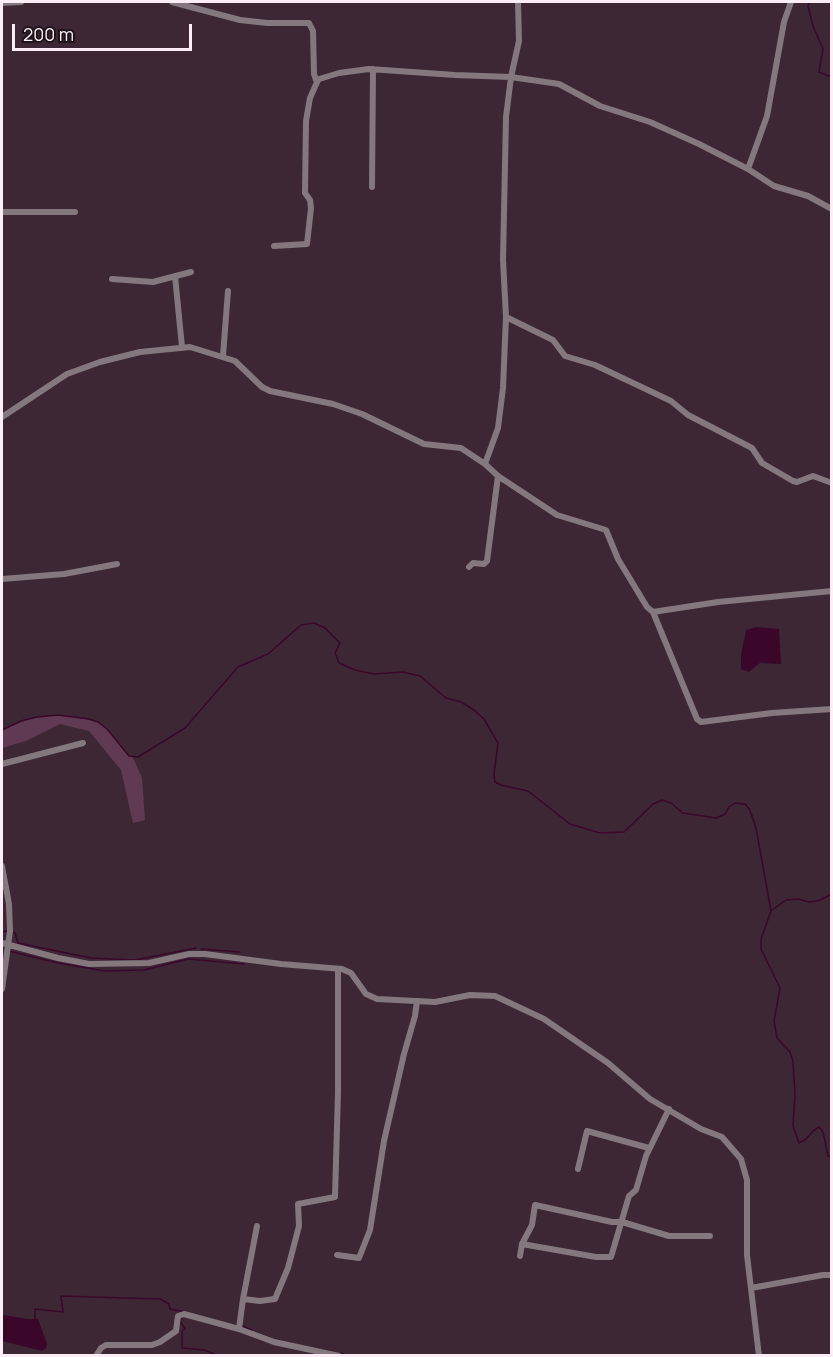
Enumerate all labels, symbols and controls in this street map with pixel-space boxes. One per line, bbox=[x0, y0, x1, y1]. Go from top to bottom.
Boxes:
scale bar bbox=[15, 12, 195, 50]
text: 200 m bbox=[23, 22, 74, 46]

